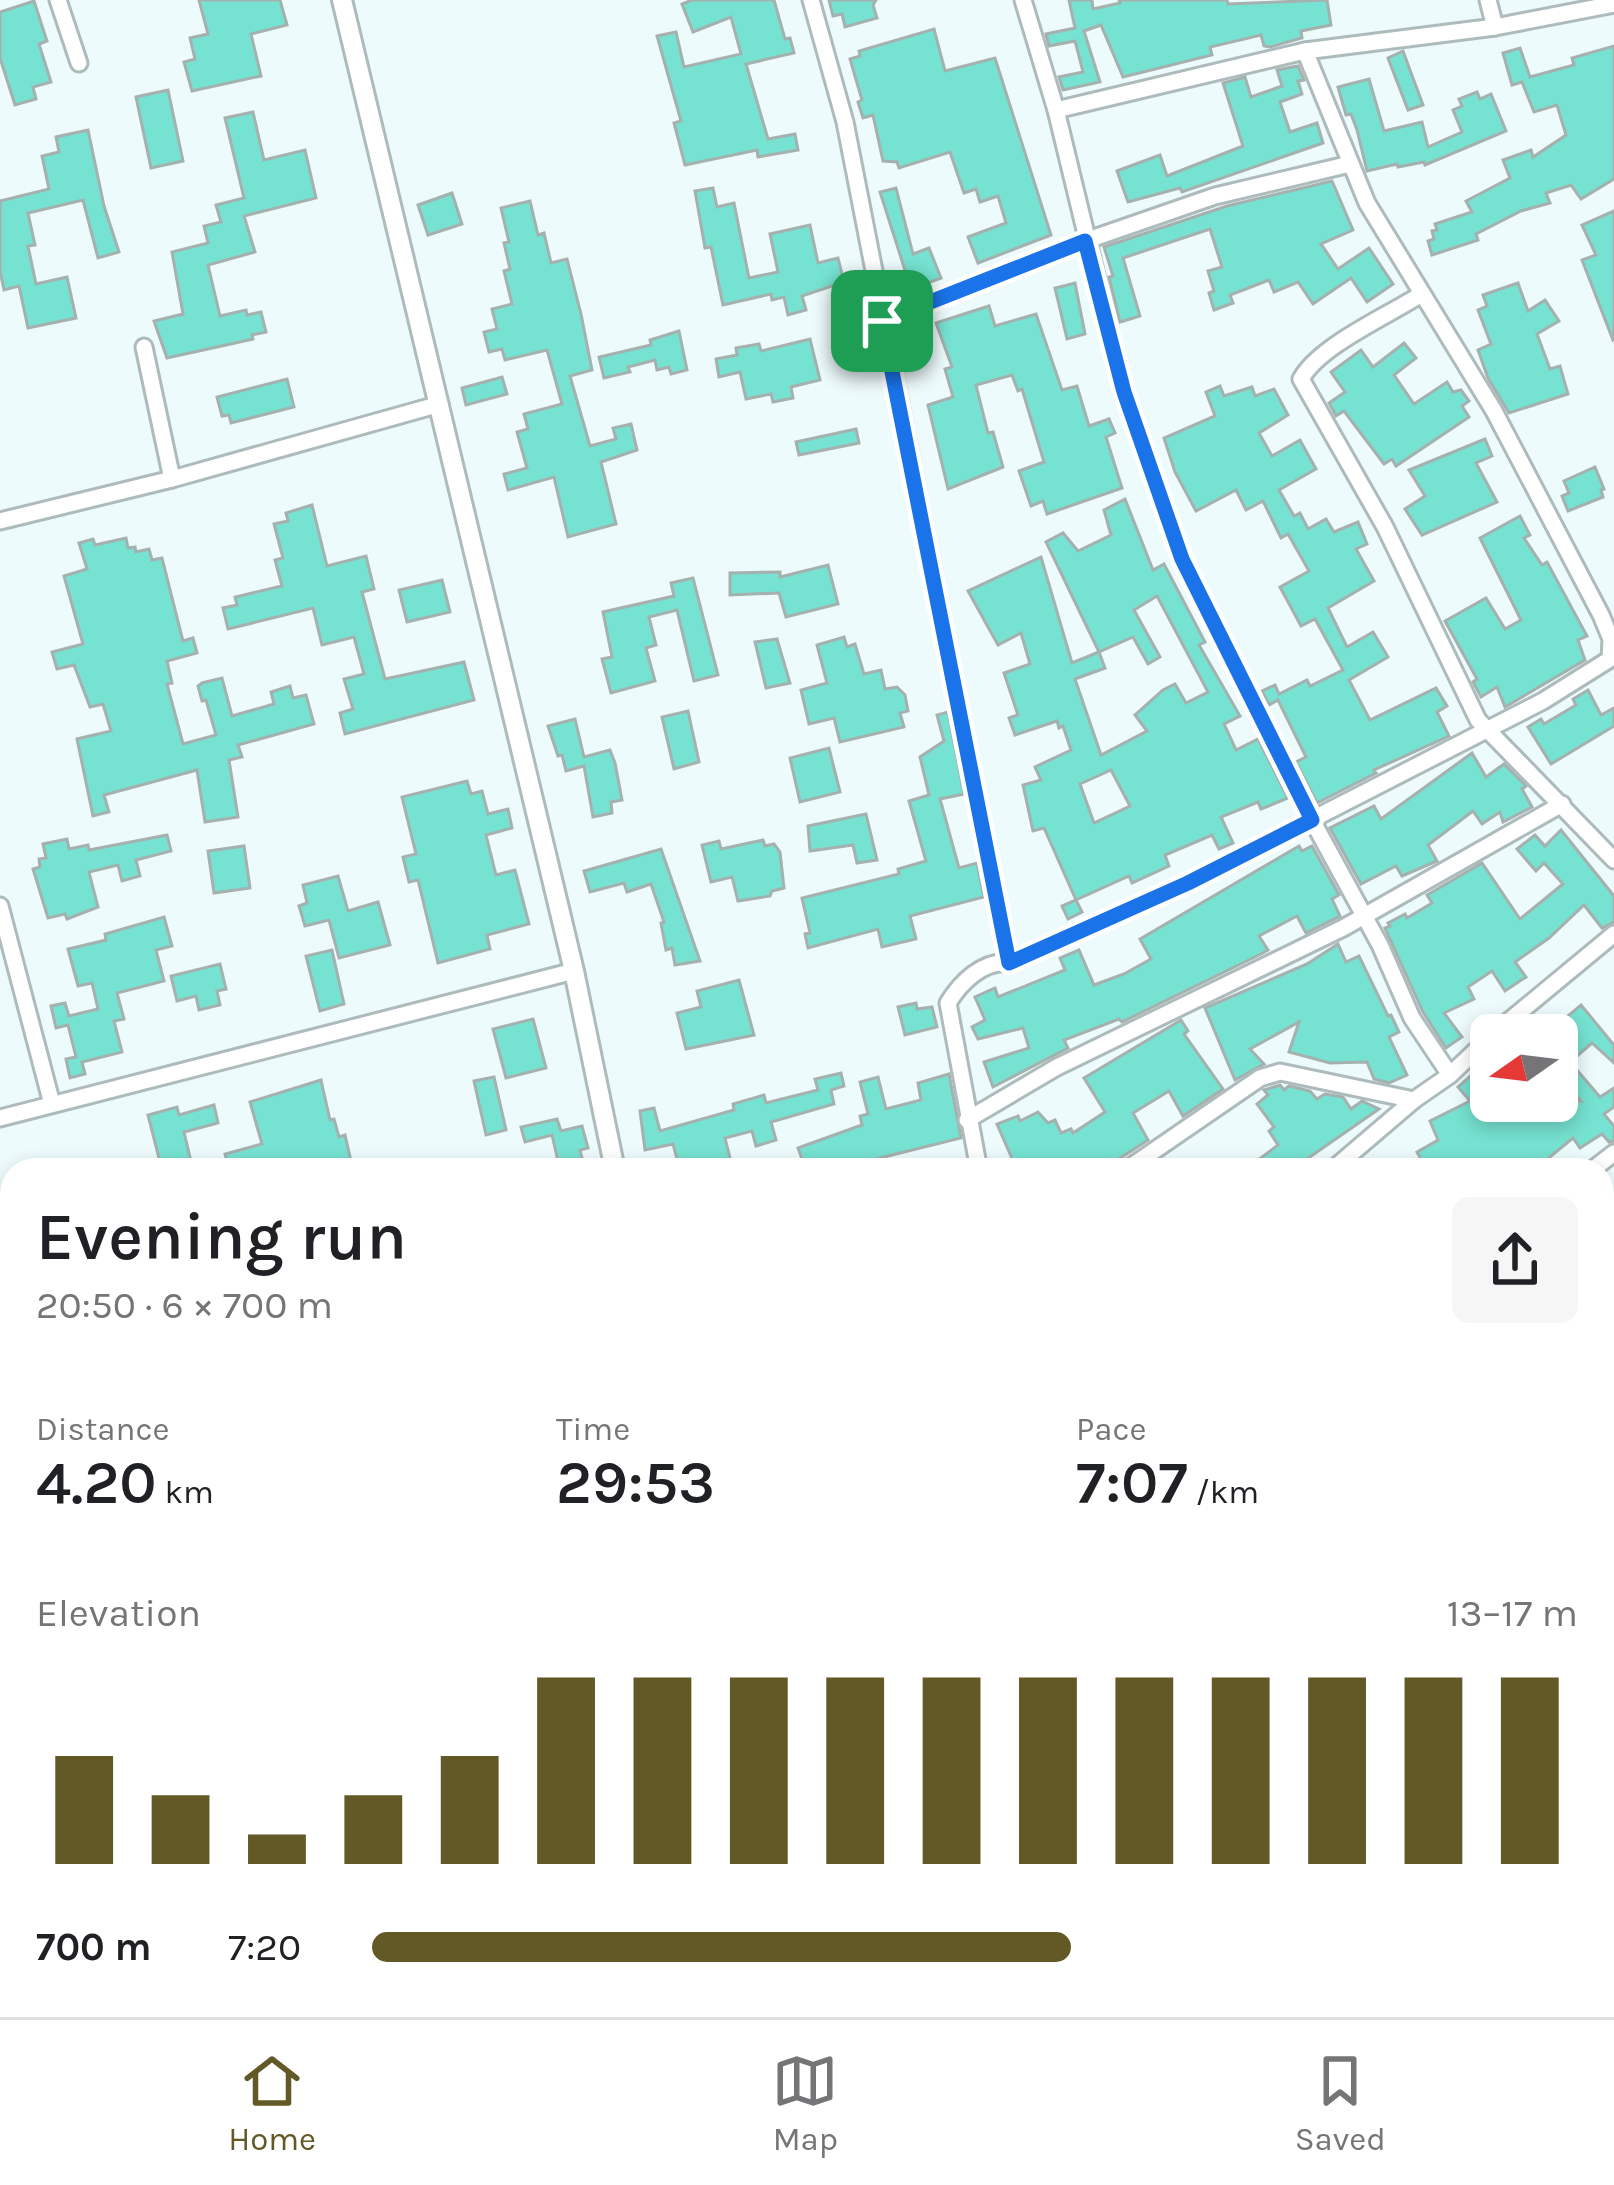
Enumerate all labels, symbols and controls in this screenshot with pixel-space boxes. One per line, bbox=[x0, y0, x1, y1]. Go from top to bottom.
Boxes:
pin bbox=[831, 270, 933, 372]
icon: arrive bbox=[849, 288, 915, 354]
north arrow bbox=[1470, 1014, 1578, 1122]
map controls bbox=[1470, 1014, 1578, 1122]
button: share bbox=[1452, 1197, 1578, 1323]
text: Evening run bbox=[36, 1198, 407, 1276]
text: 20:50 · 6 × 700 m bbox=[36, 1282, 333, 1328]
text: Distance bbox=[36, 1410, 169, 1448]
text: Time bbox=[556, 1410, 630, 1448]
text: Pace bbox=[1076, 1410, 1146, 1448]
text: 4.20 bbox=[36, 1448, 157, 1518]
text: 29:53 bbox=[556, 1448, 715, 1518]
text: 7:07 bbox=[1076, 1448, 1188, 1518]
text: km bbox=[157, 1473, 214, 1511]
text: /km bbox=[1188, 1473, 1259, 1511]
text: Elevation bbox=[36, 1590, 201, 1636]
text: 13–17 m bbox=[1447, 1590, 1578, 1636]
text: 700 m bbox=[36, 1924, 152, 1970]
text: 7:20 bbox=[228, 1924, 301, 1970]
tab: Home bbox=[228, 2048, 316, 2158]
tab: Map bbox=[772, 2048, 838, 2158]
tab: Saved bbox=[1295, 2048, 1386, 2158]

